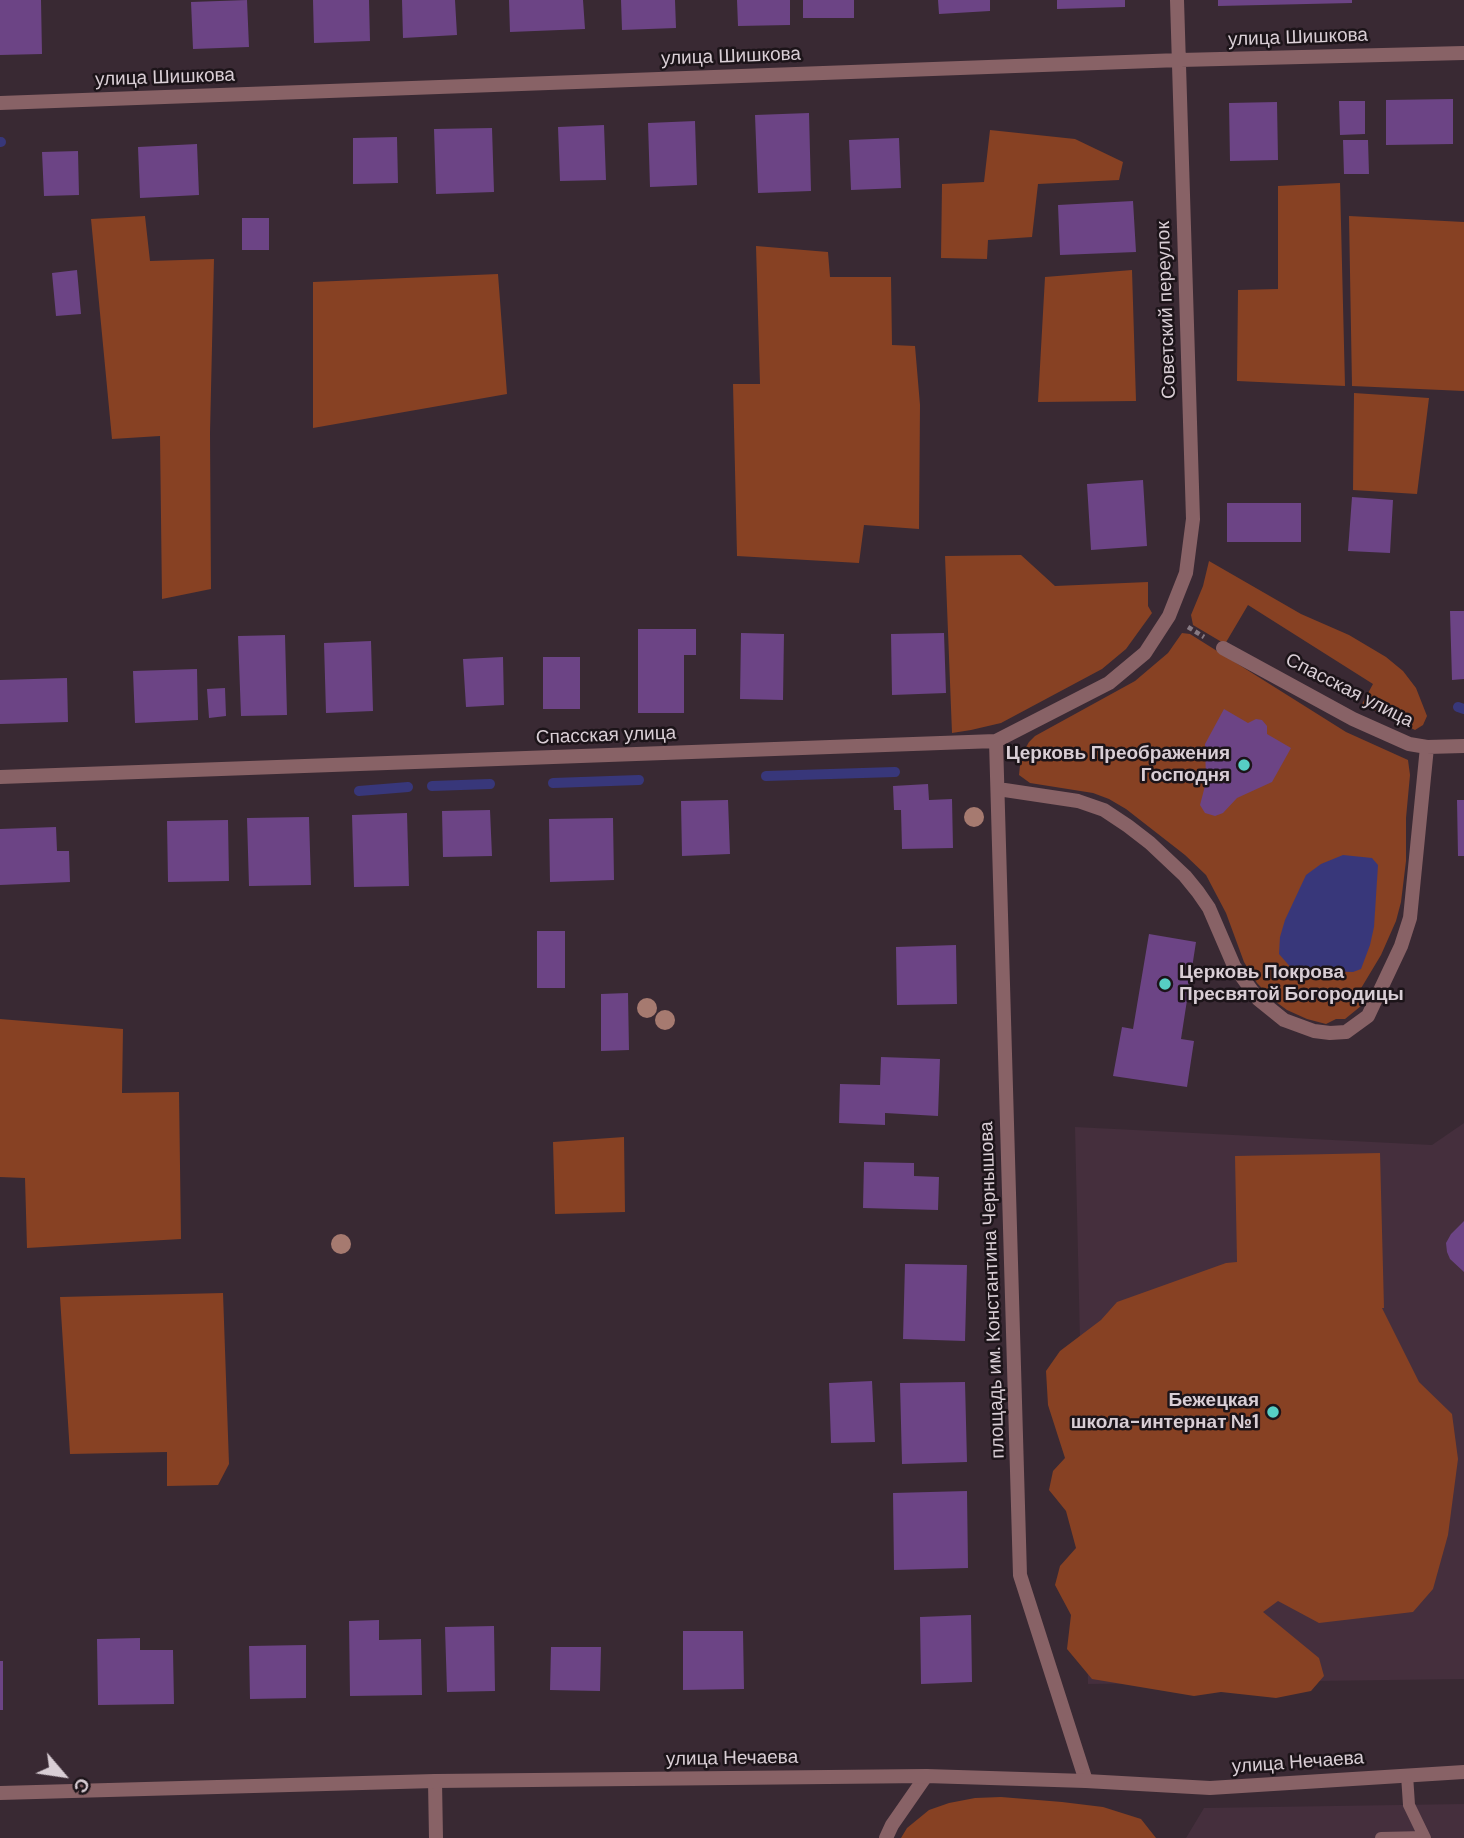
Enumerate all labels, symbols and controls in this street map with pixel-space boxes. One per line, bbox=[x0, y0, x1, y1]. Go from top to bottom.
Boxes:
street label: улица Шишкова bbox=[1228, 24, 1368, 52]
street label: улица Шишкова bbox=[661, 43, 801, 71]
street label: улица Шишкова bbox=[95, 64, 235, 92]
street label: Советский переулок bbox=[1153, 221, 1181, 399]
street label: Спасская улица bbox=[1281, 649, 1417, 733]
street label: Спасская улица bbox=[535, 722, 677, 750]
place label: Церковь Преображения Господня bbox=[1006, 743, 1230, 787]
marker: Церковь Преображения Господня bbox=[1236, 757, 1252, 773]
place label: Церковь Покрова Пресвятой Богородицы bbox=[1179, 962, 1404, 1006]
marker: Церковь Покрова Пресвятой Богородицы bbox=[1157, 976, 1173, 992]
street label: площадь им. Константина Чернышова bbox=[976, 1121, 1010, 1459]
place label: Бежецкая школа-интернат №1 bbox=[1071, 1390, 1259, 1434]
marker: Бежецкая школа-интернат №1 bbox=[1265, 1404, 1281, 1420]
north arrow bbox=[28, 1740, 98, 1810]
street label: улица Нечаева bbox=[666, 1746, 798, 1772]
street label: улица Нечаева bbox=[1231, 1747, 1365, 1779]
text: С bbox=[68, 1773, 96, 1797]

